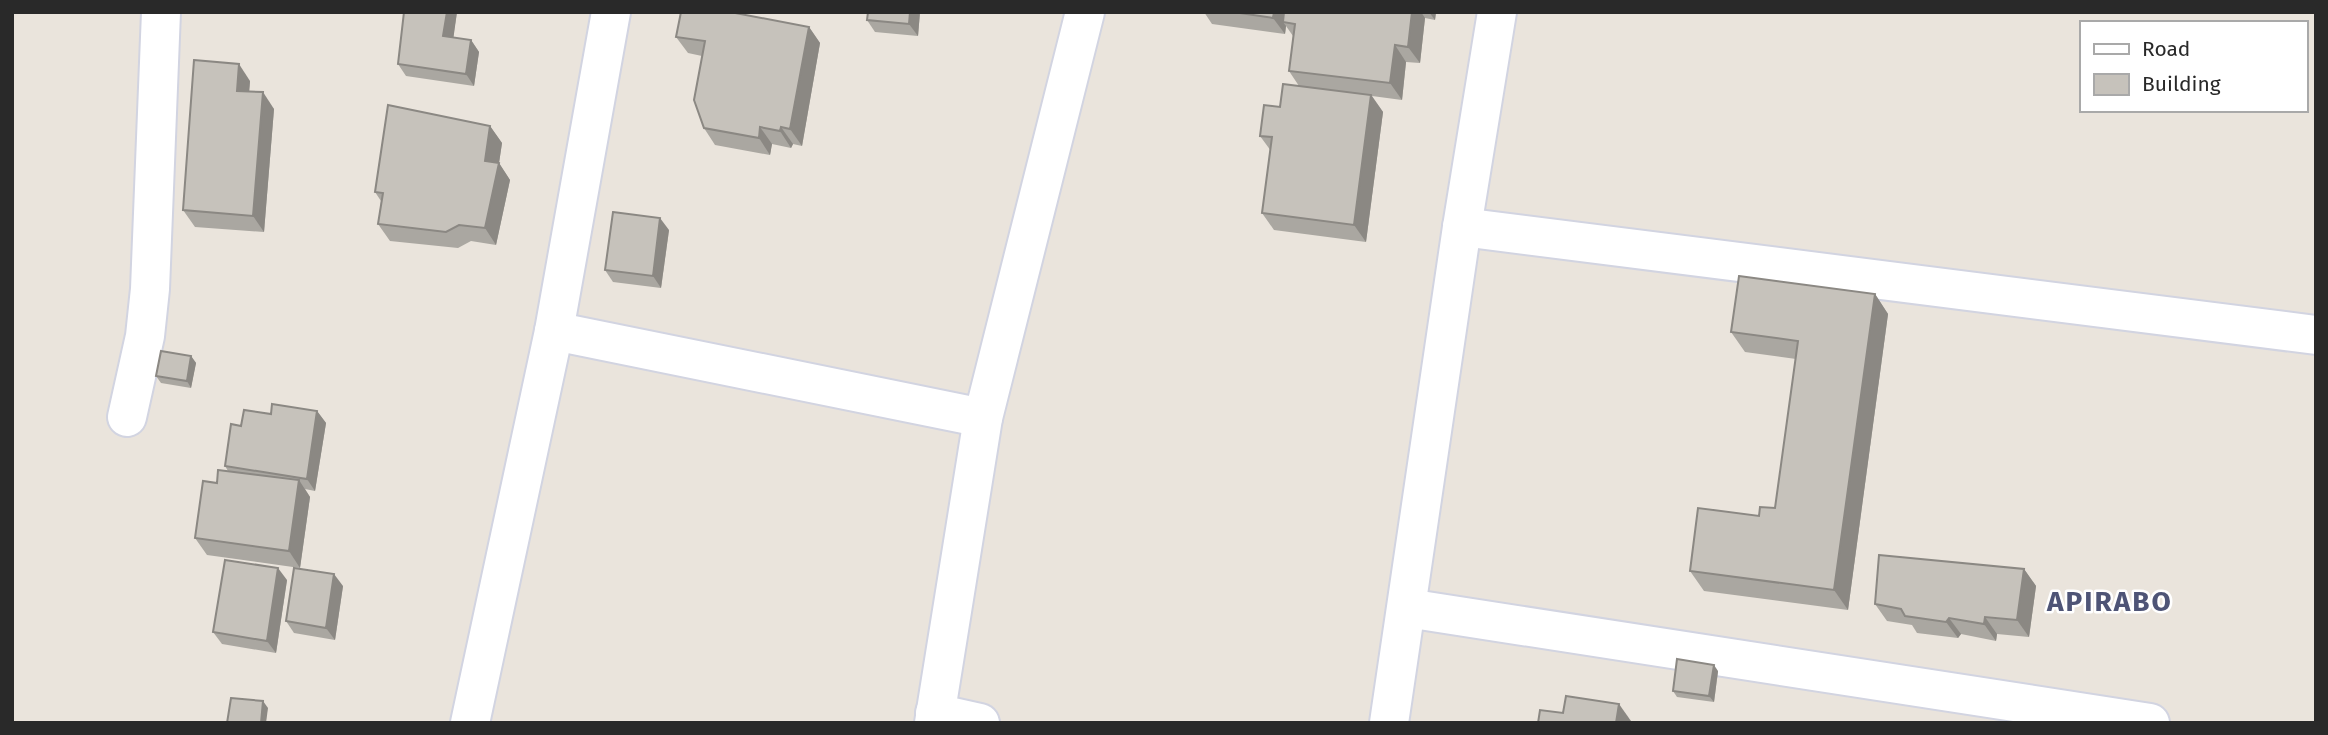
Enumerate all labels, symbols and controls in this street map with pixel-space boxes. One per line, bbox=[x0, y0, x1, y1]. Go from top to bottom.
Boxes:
legend bbox=[2080, 21, 2307, 112]
text: Road bbox=[2142, 36, 2190, 62]
text: Building bbox=[2142, 71, 2221, 97]
district label: APIRABO bbox=[2046, 585, 2173, 618]

